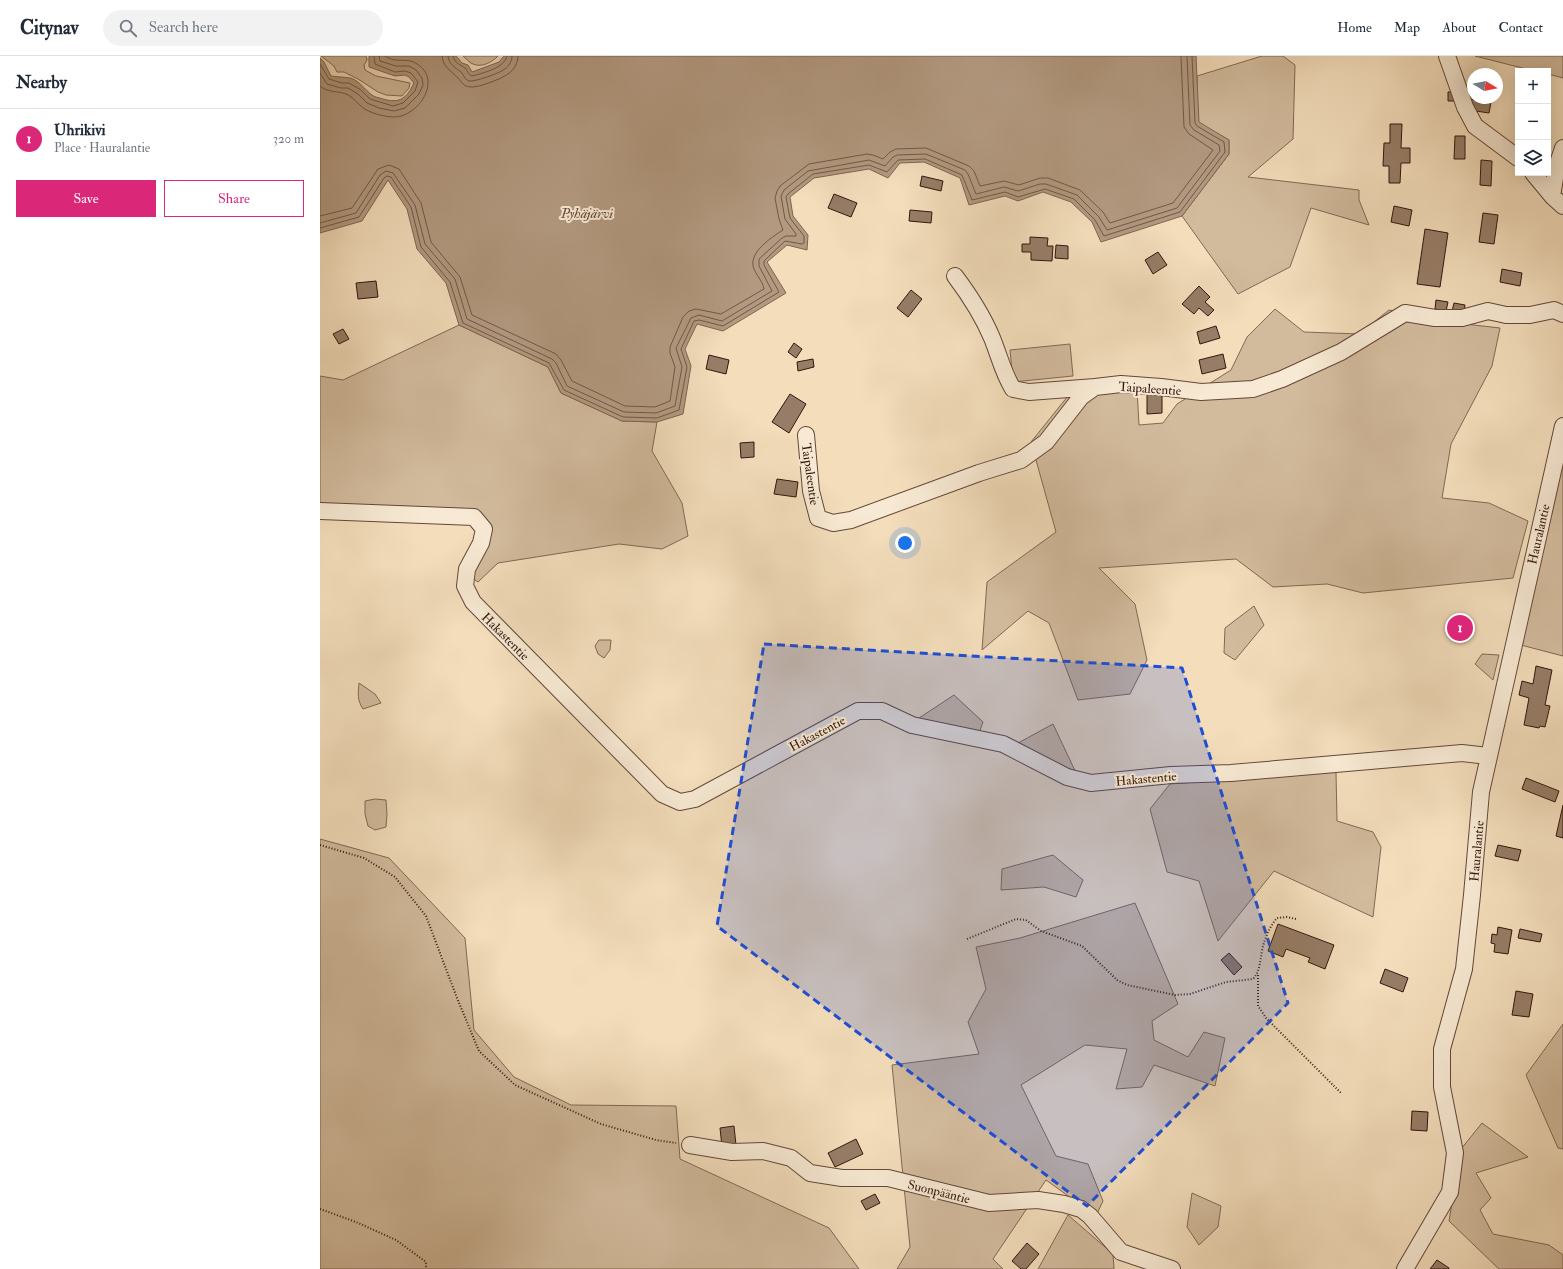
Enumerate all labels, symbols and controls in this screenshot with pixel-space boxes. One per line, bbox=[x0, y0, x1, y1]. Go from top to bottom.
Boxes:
search box bbox=[103, 10, 383, 46]
text: Citynav bbox=[20, 16, 79, 40]
icon: search bbox=[117, 17, 139, 39]
text: Search here bbox=[149, 18, 218, 37]
text: Home bbox=[1337, 19, 1372, 36]
text: Map bbox=[1394, 19, 1420, 36]
text: About bbox=[1442, 19, 1476, 36]
text: Contact bbox=[1498, 19, 1543, 36]
north arrow bbox=[1467, 68, 1503, 104]
map controls bbox=[1515, 68, 1551, 176]
button: + bbox=[1515, 68, 1551, 104]
text: Nearby bbox=[16, 72, 67, 93]
button: − bbox=[1515, 104, 1551, 140]
text: Uhrikivi bbox=[54, 121, 106, 140]
text: 1 bbox=[27, 131, 31, 147]
text: 320 m bbox=[273, 131, 304, 147]
text: Place · Hauralantie bbox=[54, 140, 150, 156]
button: layers bbox=[1515, 140, 1551, 176]
button: Save bbox=[16, 180, 156, 217]
button: Share bbox=[164, 180, 304, 217]
water label: Pyhäjärvi bbox=[560, 205, 613, 222]
street label: Taipaleentie bbox=[1118, 379, 1182, 400]
street label: Taipaleentie bbox=[797, 442, 822, 507]
street label: Hauralantie bbox=[1524, 502, 1554, 566]
your location bbox=[895, 533, 915, 553]
street label: Hakastentie bbox=[478, 609, 533, 664]
pin: 1 bbox=[1447, 613, 1473, 643]
street label: Hakastentie bbox=[787, 712, 849, 755]
street label: Hakastentie bbox=[1115, 768, 1178, 790]
street label: Hauralantie bbox=[1466, 819, 1488, 882]
street label: Suonpääntie bbox=[906, 1177, 972, 1209]

